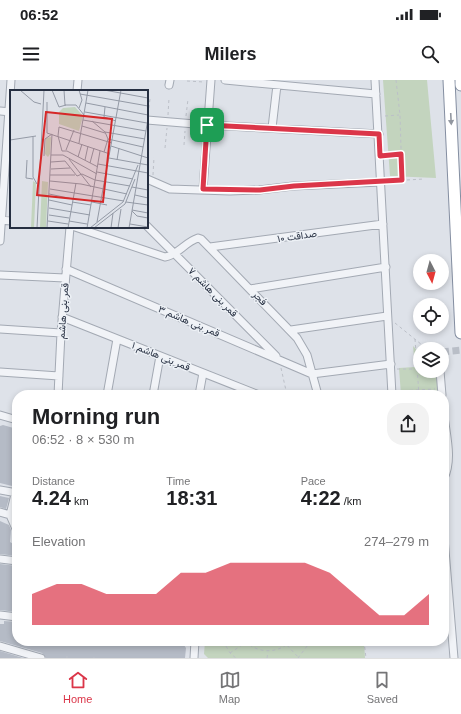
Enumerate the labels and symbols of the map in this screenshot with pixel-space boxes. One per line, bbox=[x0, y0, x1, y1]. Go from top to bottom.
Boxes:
inset map bbox=[10, 90, 148, 228]
pin bbox=[190, 108, 224, 142]
one-way arrow bbox=[447, 113, 454, 125]
street label: صداقت ۱۰ bbox=[277, 228, 317, 244]
north arrow bbox=[413, 254, 449, 290]
street label: قمر بنی هاشم ۷ bbox=[185, 265, 240, 320]
street label: قمر بنی هاشم bbox=[56, 282, 71, 340]
street label: فجر bbox=[249, 288, 270, 308]
street label: قمر بنی هاشم ۳ bbox=[156, 303, 222, 340]
street label: قمر بنی هاشم ۱ bbox=[130, 339, 192, 374]

